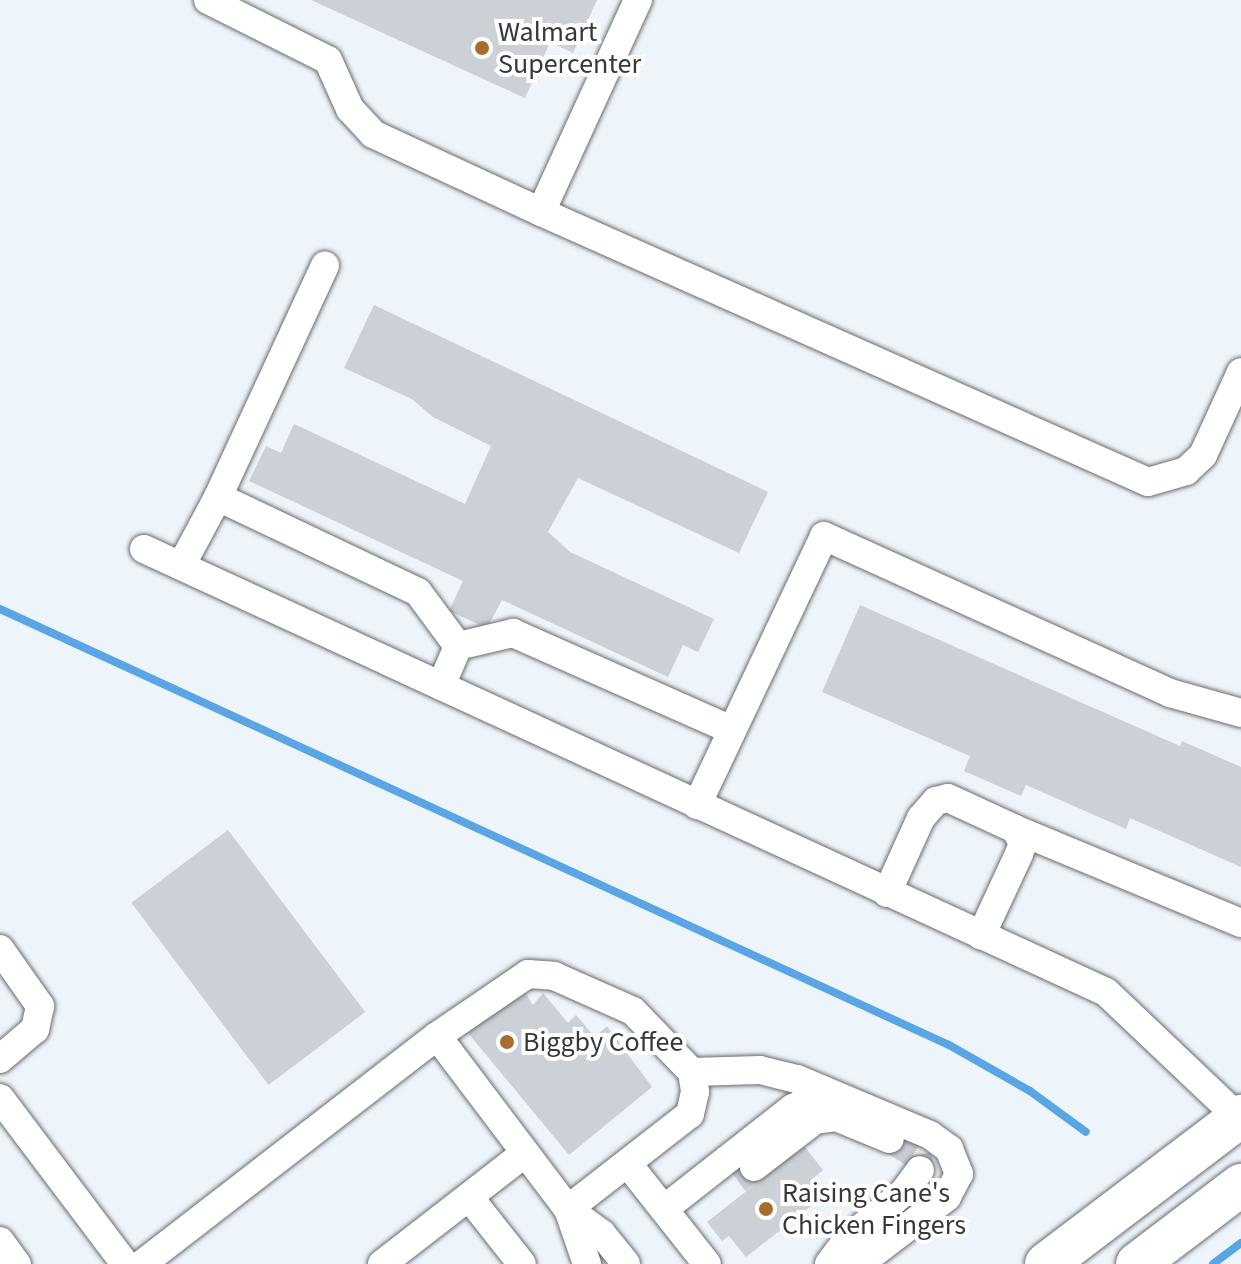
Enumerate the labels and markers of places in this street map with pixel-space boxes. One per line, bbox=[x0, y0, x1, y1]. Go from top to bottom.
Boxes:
place label: Walmart Supercenter bbox=[498, 15, 641, 81]
marker: Walmart Supercenter bbox=[473, 39, 491, 57]
place label: Biggby Coffee bbox=[523, 1025, 683, 1059]
marker: Biggby Coffee bbox=[498, 1033, 516, 1051]
place label: Raising Cane's Chicken Fingers bbox=[782, 1176, 966, 1242]
marker: Raising Cane's Chicken Fingers bbox=[757, 1200, 775, 1218]

